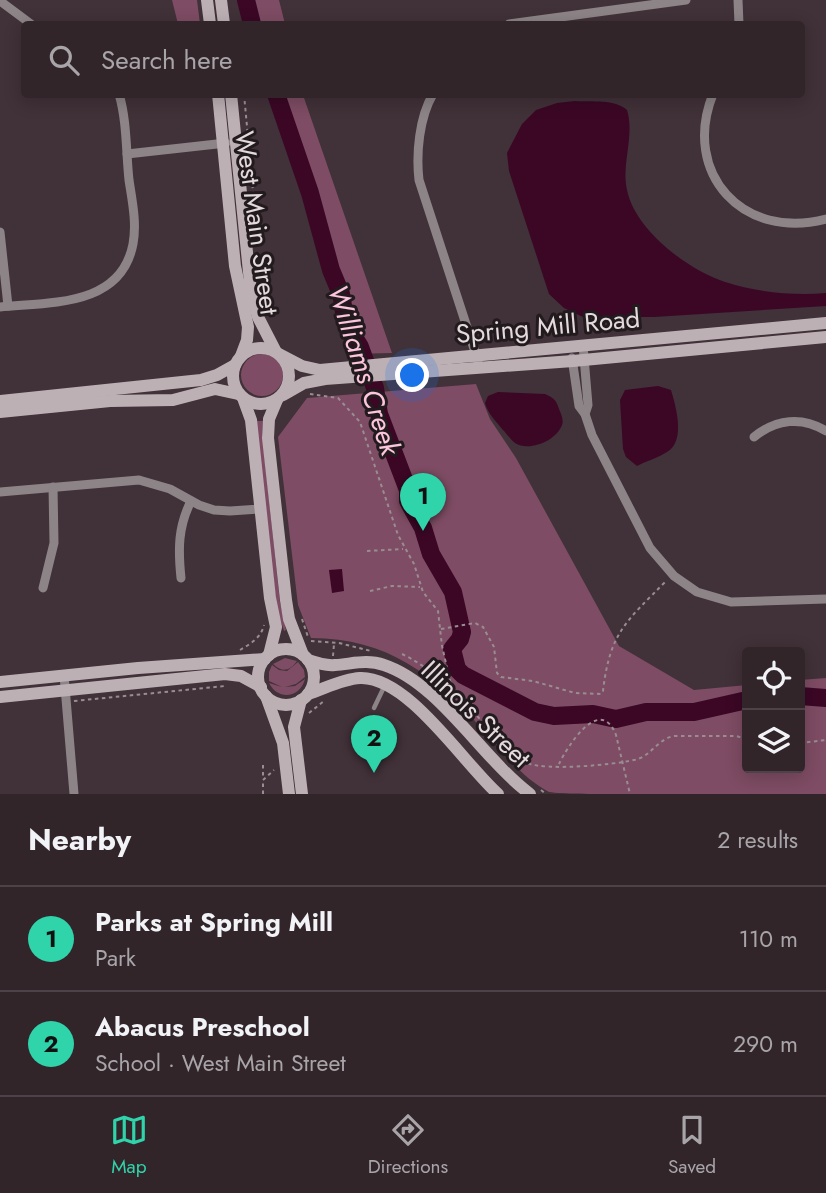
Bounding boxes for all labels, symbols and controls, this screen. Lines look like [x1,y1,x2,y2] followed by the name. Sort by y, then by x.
[21,21,805,98] search box
[45,41,83,79] icon: search
[101,41,233,79] text: Search here
[225,129,289,318] street label: West Main Street
[317,279,411,462] water label: Williams Creek
[454,299,642,353] street label: Spring Mill Road
[395,358,429,392] your location
[400,473,446,531] pin: 1
[742,647,805,773] map controls
[742,647,805,710] button: locate
[412,652,540,777] street label: Illinois Street
[742,710,805,773] button: layers
[351,715,397,773] pin: 2
[28,818,131,861] text: Nearby
[717,823,798,857] text: 2 results
[95,903,333,941] text: Parks at Spring Mill
[45,922,57,956] text: 1
[739,922,798,956] text: 110 m
[95,941,136,975] text: Park
[95,1008,310,1046] text: Abacus Preschool
[43,1027,59,1061] text: 2
[733,1027,798,1061] text: 290 m
[95,1046,346,1080] text: School · West Main Street
[110,1111,148,1180] tab: Map
[368,1111,448,1180] tab: Directions
[668,1111,716,1180] tab: Saved

